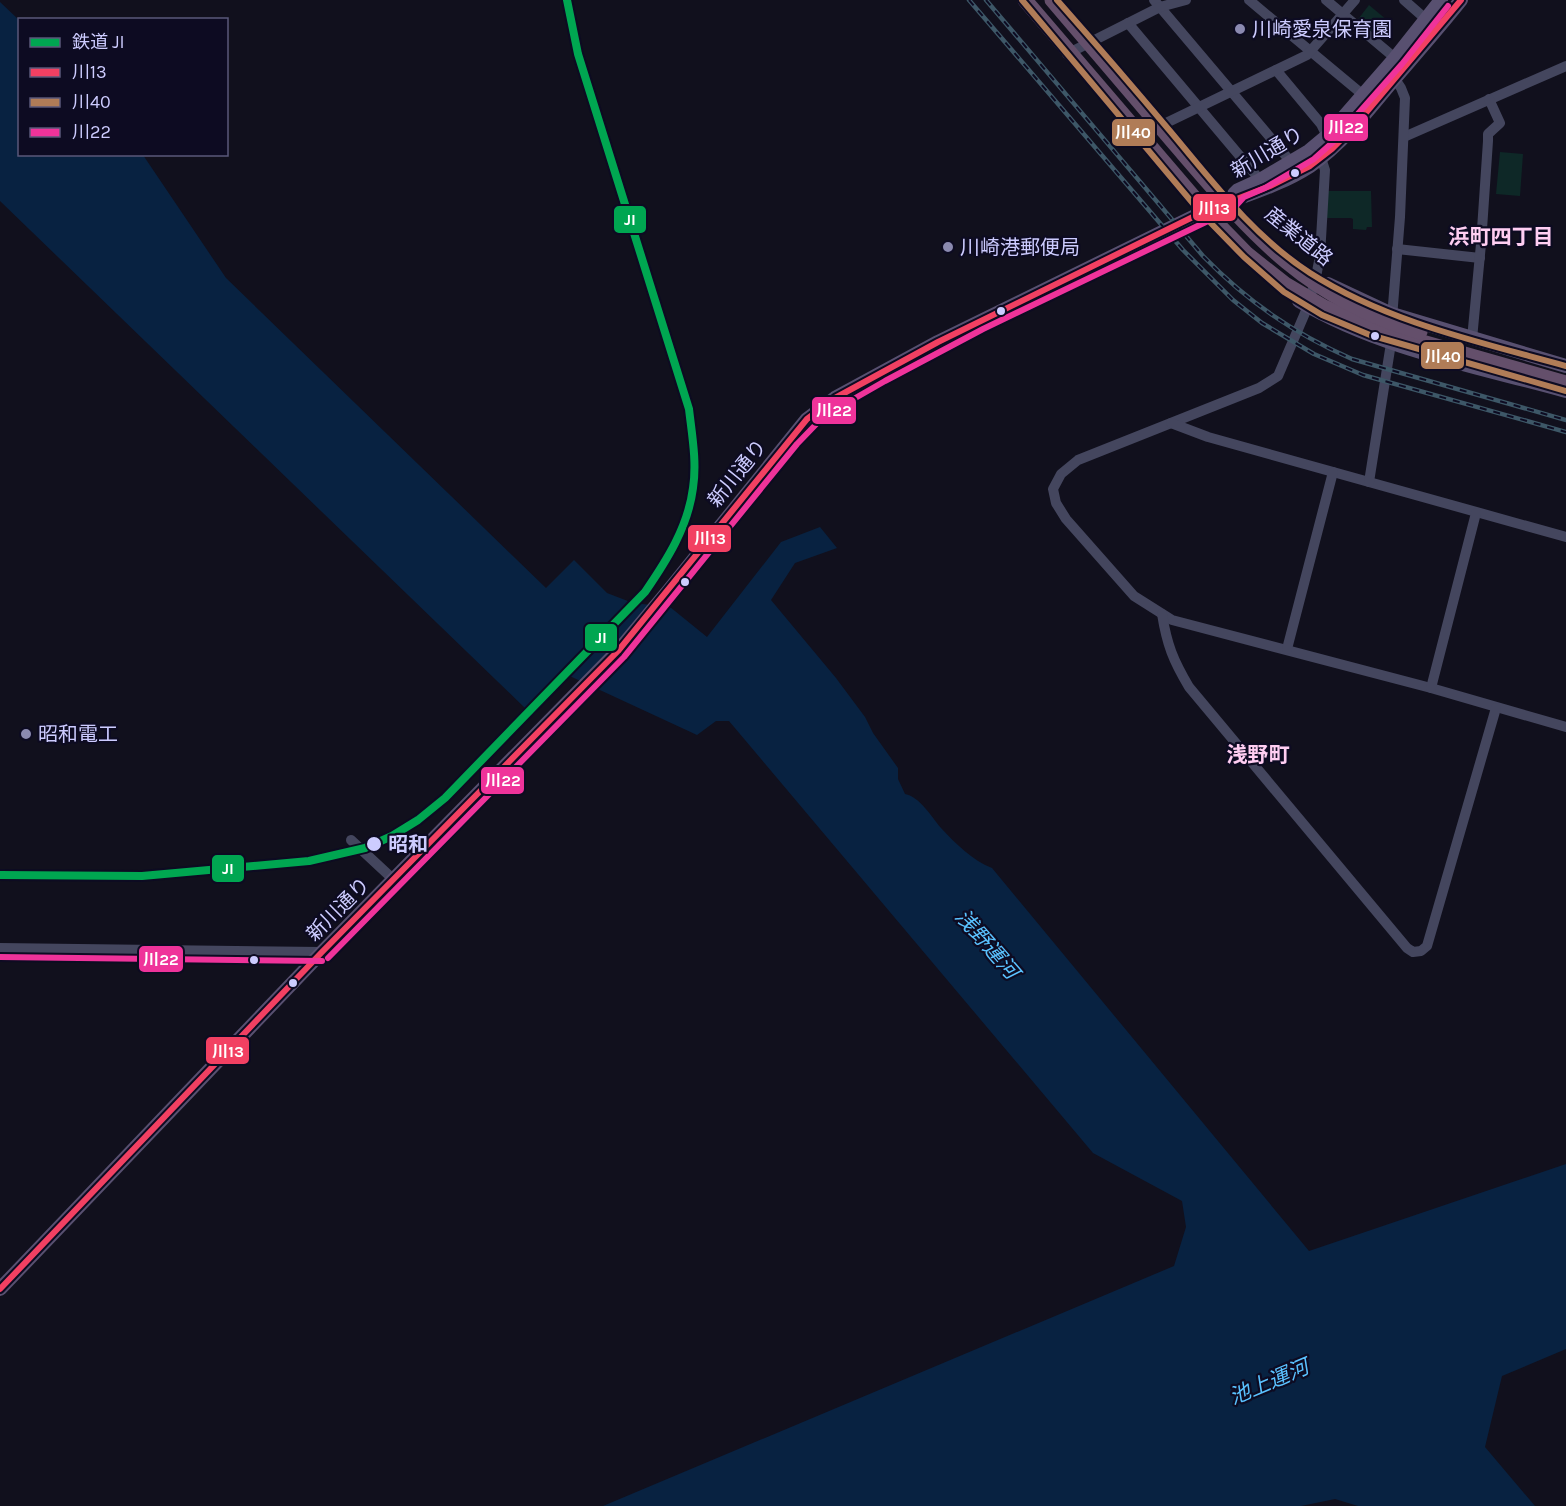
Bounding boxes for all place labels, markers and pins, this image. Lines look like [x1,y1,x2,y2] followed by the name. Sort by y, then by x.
[1252,18,1392,41] place label: 川崎愛泉保育園
[1233,22,1247,36] marker: 川崎愛泉保育園
[1289,167,1301,179] unlabelled marker
[960,236,1080,259] place label: 川崎港郵便局
[941,240,955,254] marker: 川崎港郵便局
[995,305,1007,317] unlabelled marker
[1369,330,1381,342] unlabelled marker
[679,576,691,588] unlabelled marker
[38,723,118,746] place label: 昭和電工
[19,727,33,741] marker: 昭和電工
[388,833,428,856] place label: 昭和
[365,835,383,853] marker: 昭和
[248,954,260,966] unlabelled marker
[287,977,299,989] unlabelled marker

